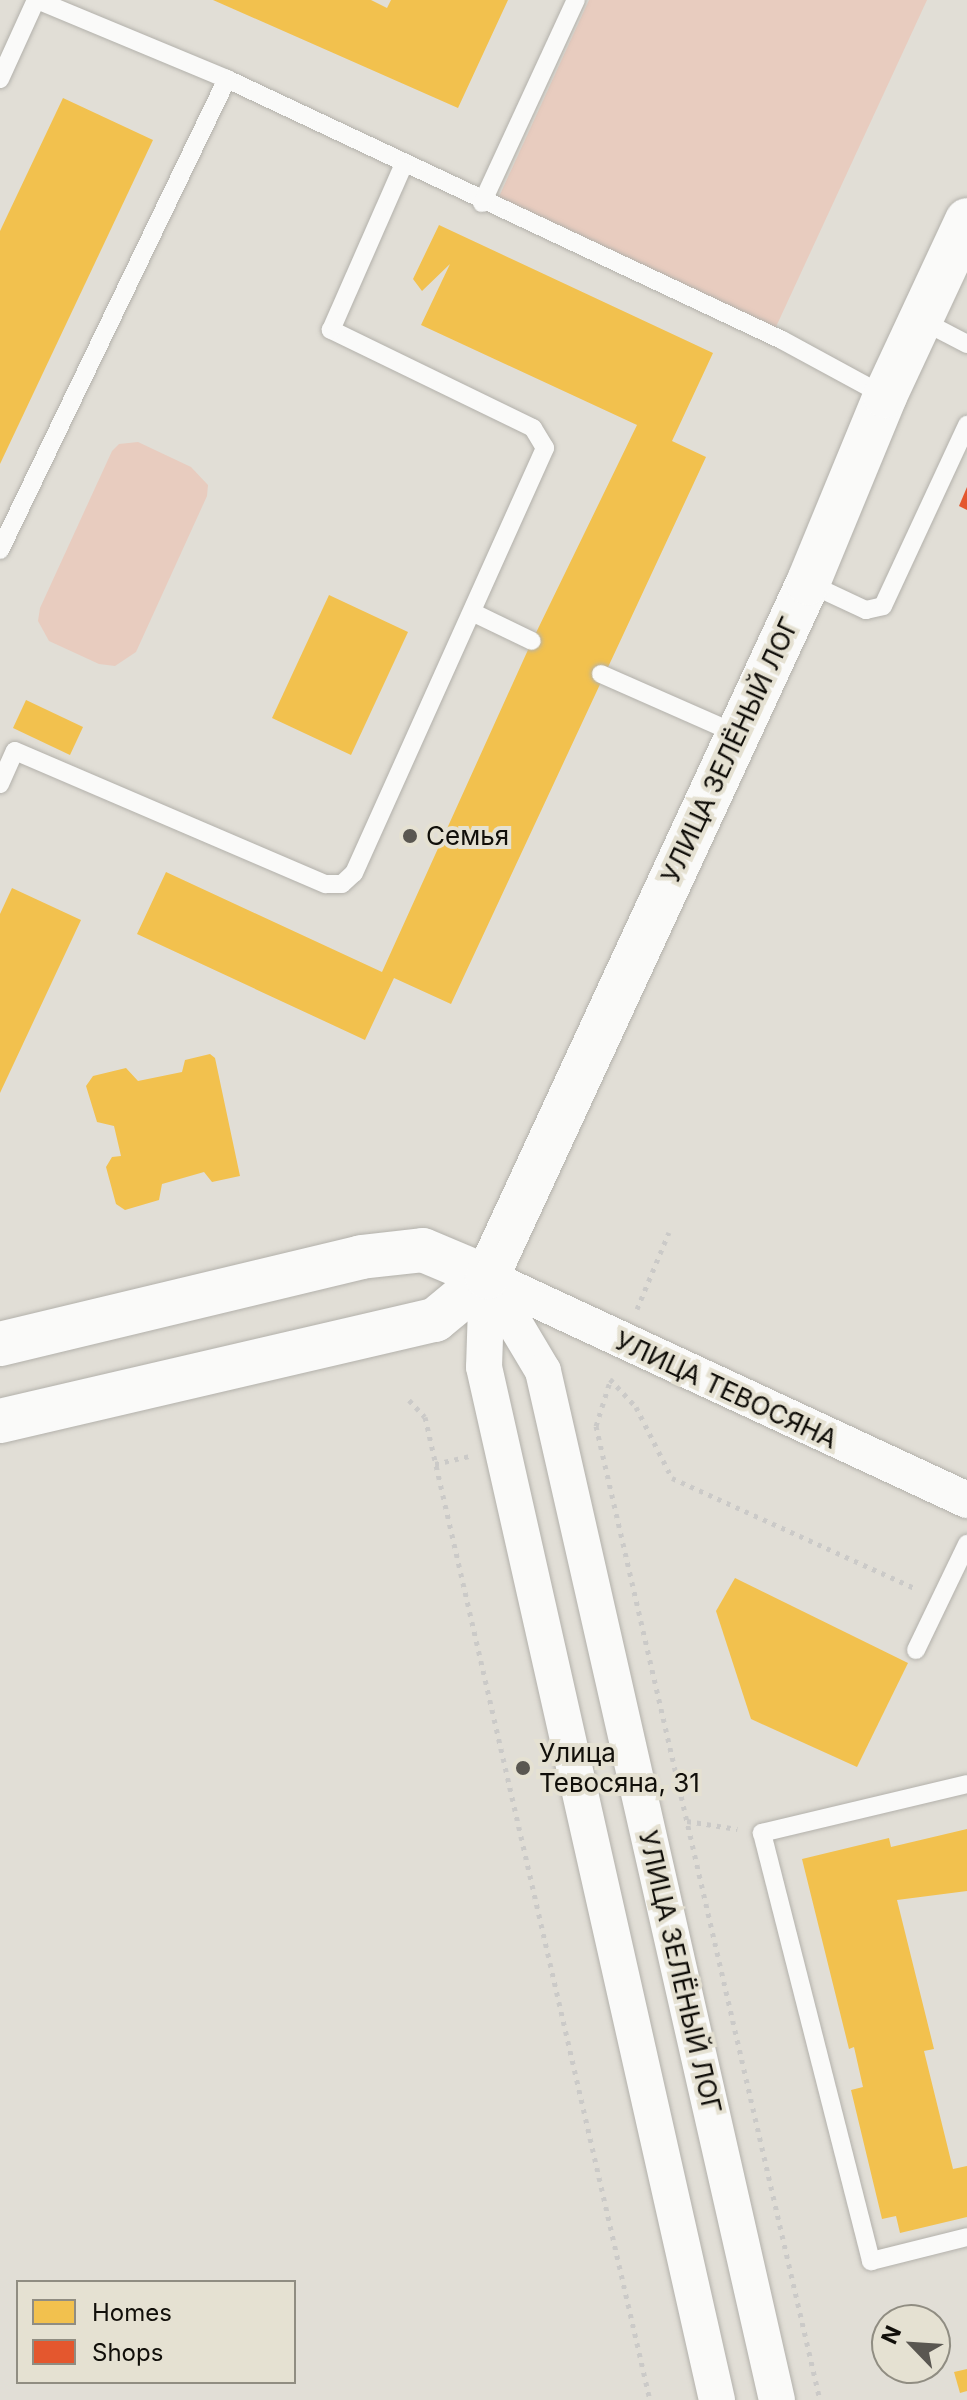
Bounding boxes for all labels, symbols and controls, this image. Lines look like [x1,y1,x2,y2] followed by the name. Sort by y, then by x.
[655,612,805,888] street label: УЛИЦА ЗЕЛЁНЫЙ ЛОГ
[426,820,509,852] place label: Семья
[401,827,419,845] marker: Семья
[610,1325,842,1455] street label: УЛИЦА ТЕВОСЯНА
[539,1737,700,1798] place label: Улица Тевосяна, 31
[514,1759,532,1777] marker: Улица Тевосяна, 31
[632,1827,728,2117] street label: УЛИЦА ЗЕЛЁНЫЙ ЛОГ
[16,2280,296,2384] legend
[92,2298,172,2327] text: Homes
[871,2304,951,2384] north arrow
[876,2322,906,2348] text: N
[92,2338,163,2367] text: Shops

